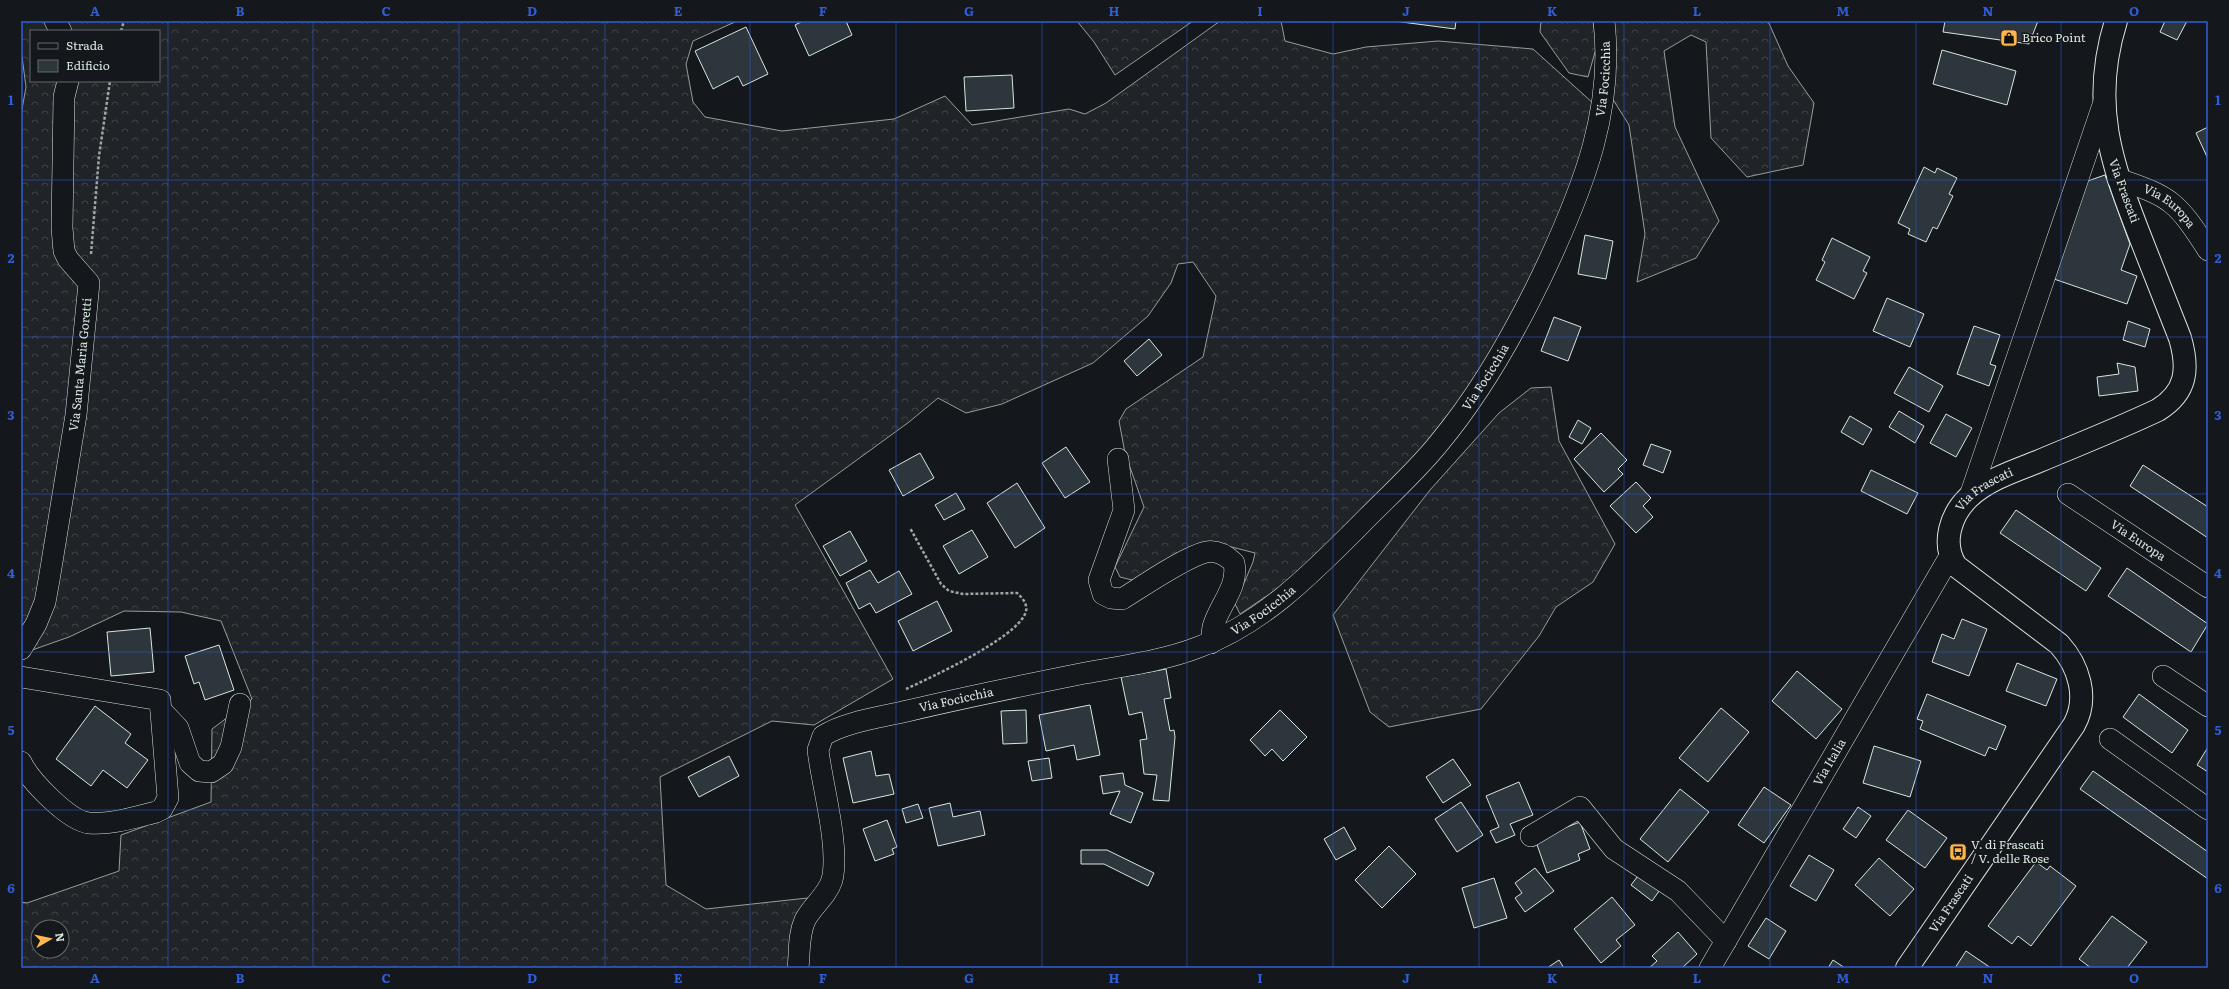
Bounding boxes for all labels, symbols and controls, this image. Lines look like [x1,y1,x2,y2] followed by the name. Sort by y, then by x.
[90,1,100,20] text: A
[236,1,245,20] text: B
[381,1,391,20] text: C
[527,1,537,20] text: D
[674,1,683,20] text: E
[819,1,827,20] text: F
[964,1,974,20] text: G
[1109,1,1120,20] text: H
[1257,1,1263,20] text: I
[1402,1,1410,20] text: J
[1547,1,1558,20] text: K
[1693,1,1701,20] text: L
[1837,1,1850,20] text: M
[1983,1,1994,20] text: N
[2129,1,2139,20] text: O
[1999,28,2019,48] shop icon: Brico Point
[2022,28,2086,46] place label: Brico Point
[30,30,160,82] legend
[66,36,104,54] text: Strada
[1590,40,1614,118] street label: Via Focicchia
[66,56,110,74] text: Edificio
[8,90,14,109] text: 1
[2215,90,2221,109] text: 1
[2105,156,2145,225] street label: Via Frascati
[2141,179,2201,232] street label: Via Europa
[8,248,15,267] text: 2
[2215,248,2222,267] text: 2
[63,297,95,433] street label: Via Santa Maria Goretti
[1457,340,1513,414] street label: Via Focicchia
[7,405,15,424] text: 3
[2214,405,2222,424] text: 3
[1950,462,2016,514] street label: Via Frascati
[2107,515,2170,565] street label: Via Europa
[7,563,15,582] text: 4
[2214,563,2222,582] text: 4
[1227,580,1299,639] street label: Via Focicchia
[917,682,995,716] street label: Via Focicchia
[7,720,15,739] text: 5
[2214,720,2222,739] text: 5
[1808,734,1850,789] street label: Via Italia
[1971,835,2049,867] place label: V. di Frascati / V. delle Rose
[1948,842,1968,862] bus stop icon: V. di Frascati / V. delle Rose
[1924,870,1977,936] street label: Via Frascati
[7,878,15,897] text: 6
[2214,878,2222,897] text: 6
[30,919,70,959] north arrow
[52,931,69,943] text: N
[90,968,100,987] text: A
[236,968,245,987] text: B
[381,968,391,987] text: C
[527,968,537,987] text: D
[674,968,683,987] text: E
[819,968,827,987] text: F
[964,968,974,987] text: G
[1109,968,1120,987] text: H
[1257,968,1263,987] text: I
[1402,968,1410,987] text: J
[1547,968,1558,987] text: K
[1693,968,1701,987] text: L
[1837,968,1850,987] text: M
[1983,968,1994,987] text: N
[2129,968,2139,987] text: O

